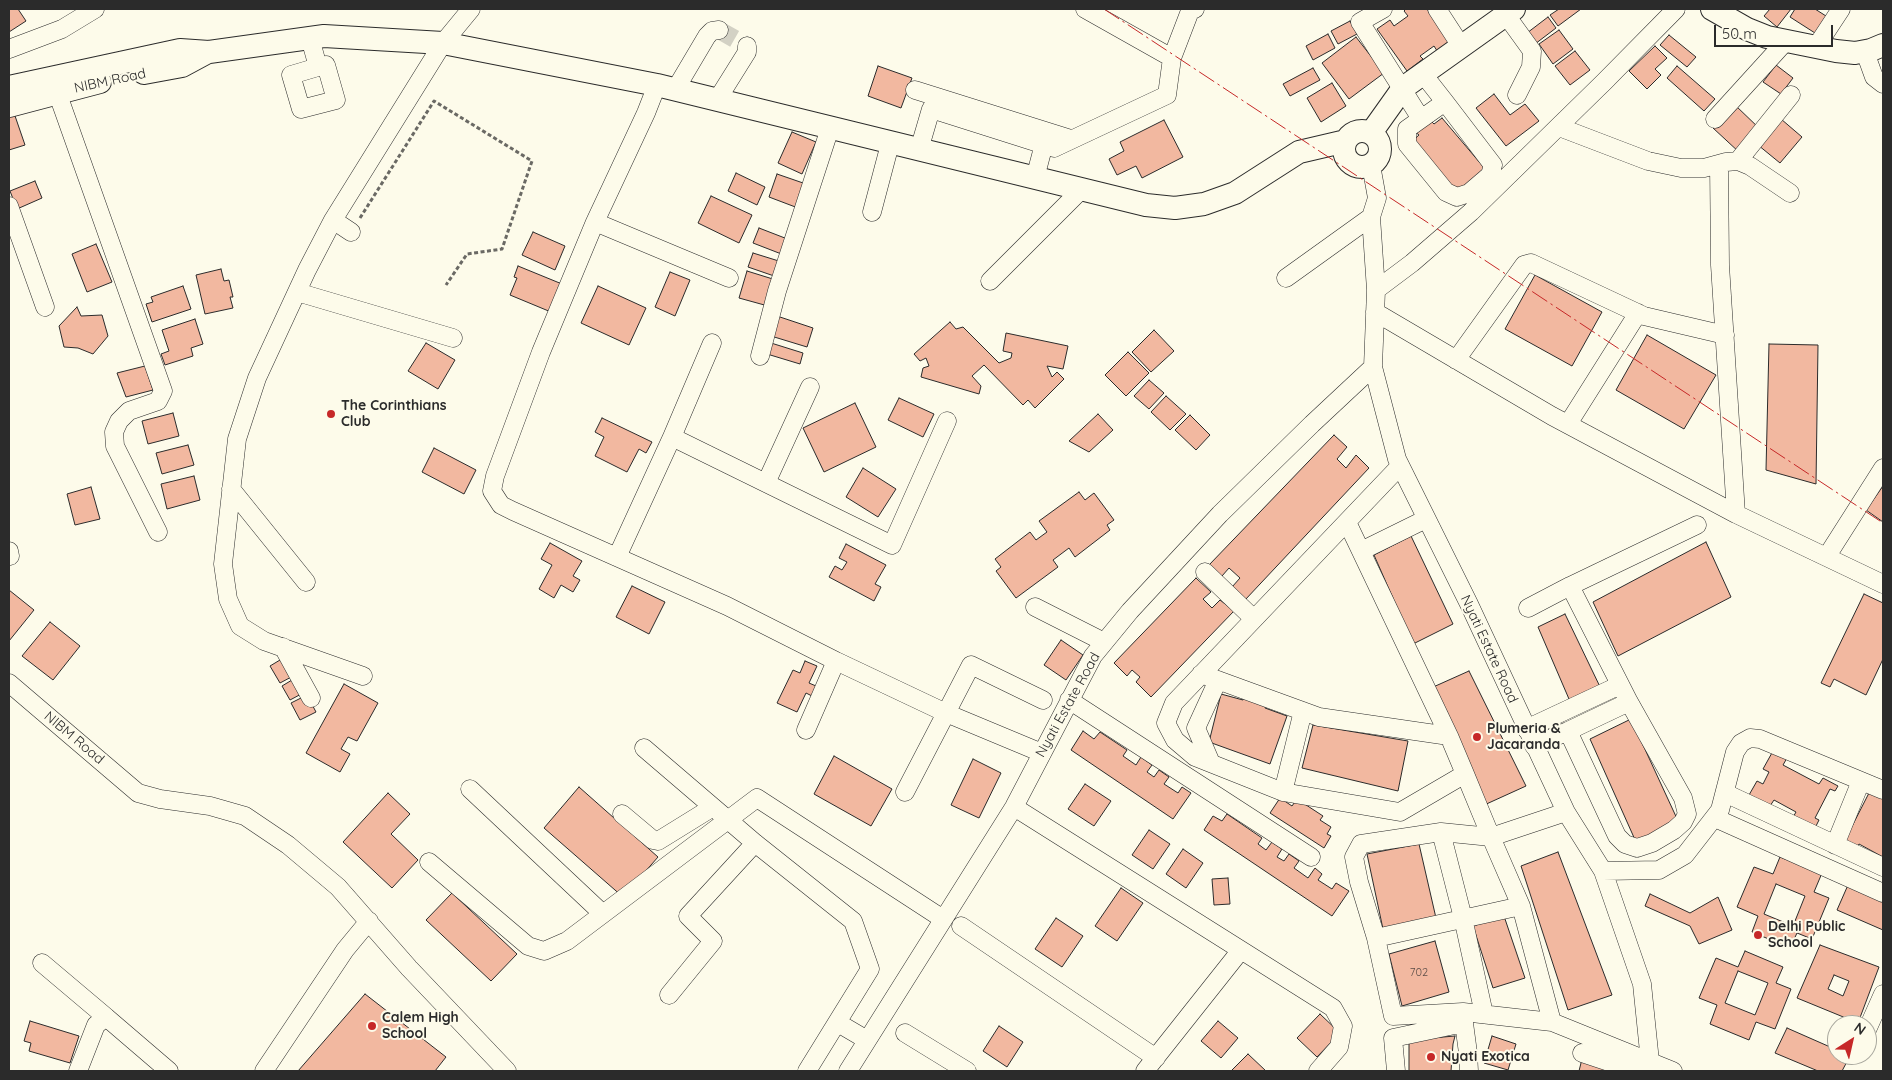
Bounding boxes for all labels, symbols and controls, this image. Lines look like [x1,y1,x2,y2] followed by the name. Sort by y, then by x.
[1717,15,1836,47] scale bar
[1722,24,1757,43] text: 50 m
[73,65,147,97] street label: NIBM Road
[341,398,447,431] place label: The Corinthians Club
[325,408,337,420] marker: The Corinthians Club
[1457,592,1521,706] street label: Nyati Estate Road
[1032,650,1104,760] street label: Nyati Estate Road
[41,708,107,768] street label: NIBM Road
[1487,721,1561,754] place label: Plumeria & Jacaranda
[1471,731,1483,743] marker: Plumeria & Jacaranda
[1768,919,1845,952] place label: Delhi Public School
[1752,929,1764,941] marker: Delhi Public School
[1410,966,1428,980] house number: 702
[382,1010,459,1042] place label: Calem High School
[1827,1015,1877,1065] north arrow
[1851,1018,1869,1039] text: N
[366,1020,378,1032] marker: Calem High School
[1441,1049,1530,1065] place label: Nyati Exotica
[1425,1051,1437,1063] marker: Nyati Exotica

